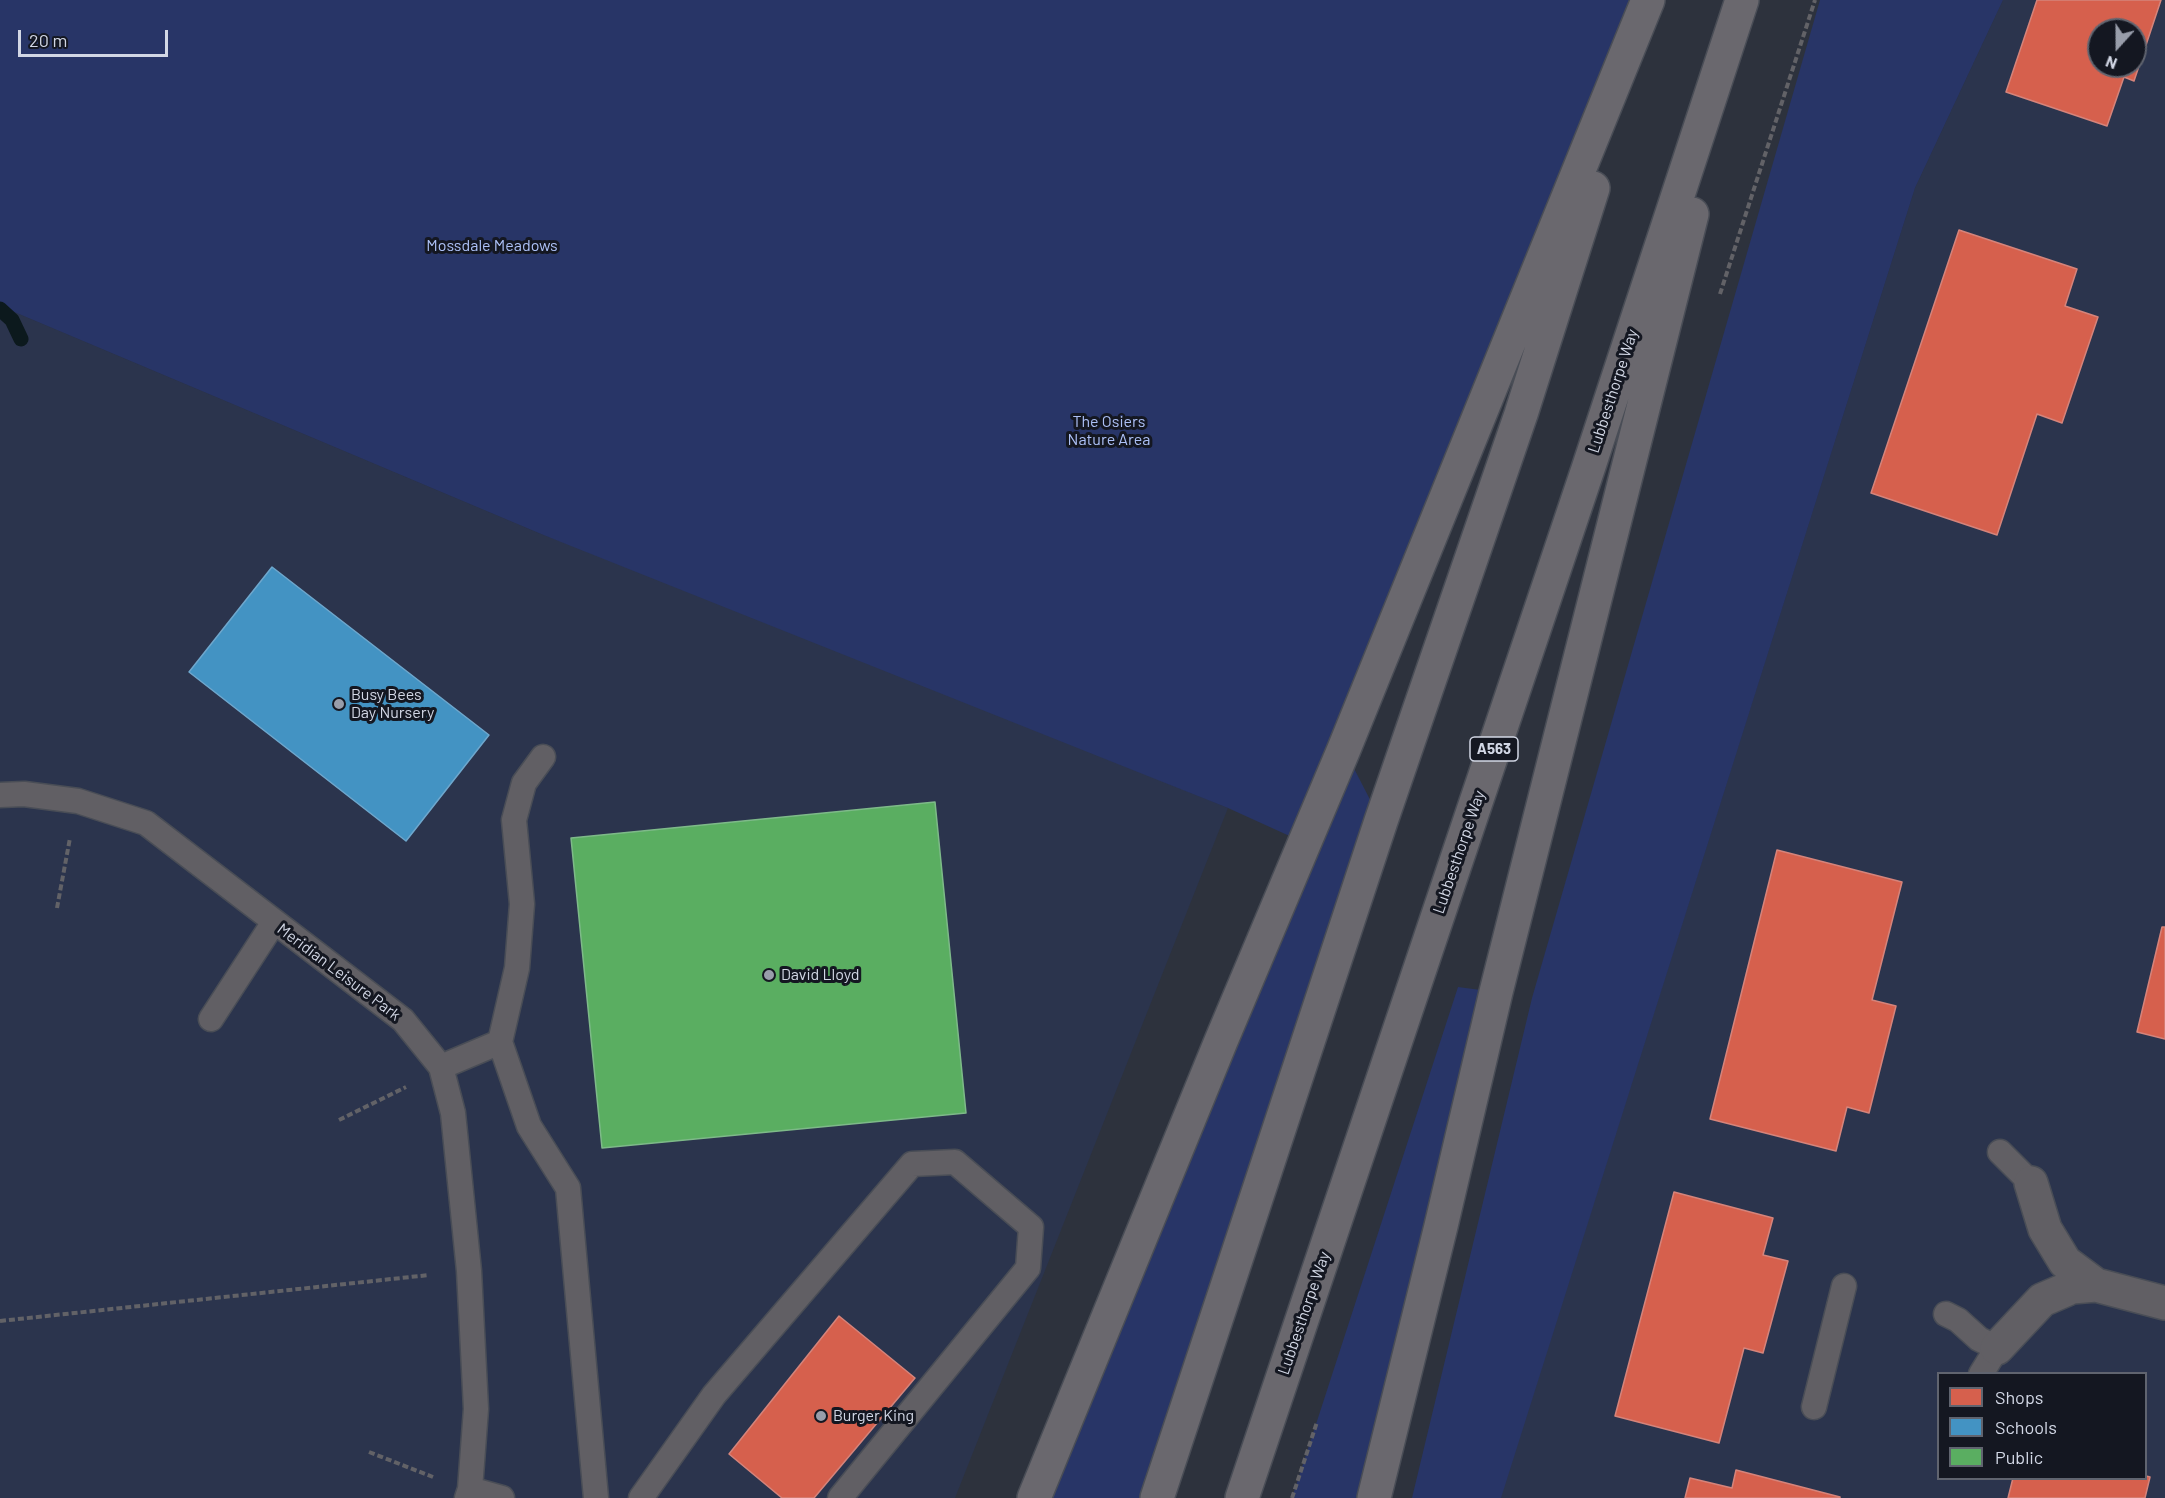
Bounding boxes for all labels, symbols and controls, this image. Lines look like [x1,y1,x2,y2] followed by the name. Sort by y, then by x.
[21,18,171,56] scale bar
[2087,18,2147,78] north arrow
[29,29,67,51] text: 20 m
[2103,53,2119,74] text: N
[426,236,558,256] park label: Mossdale Meadows
[1584,327,1642,455] street label: Lubbesthorpe Way
[1068,412,1150,450] park label: The Osiers Nature Area
[351,685,434,723] place label: Busy Bees Day Nursery
[332,697,346,711] marker: Busy Bees Day Nursery
[1470,737,1518,761] road number: A563
[1429,788,1489,916] street label: Lubbesthorpe Way
[273,919,405,1025] street label: Meridian Leisure Park
[781,965,859,985] place label: David Lloyd
[762,968,776,982] marker: David Lloyd
[1274,1249,1334,1377] street label: Lubbesthorpe Way
[1937,1372,2147,1480] legend
[1995,1386,2044,1408] text: Shops
[833,1406,914,1426] place label: Burger King
[814,1409,828,1423] marker: Burger King
[1995,1416,2057,1438] text: Schools
[1995,1446,2043,1468] text: Public

